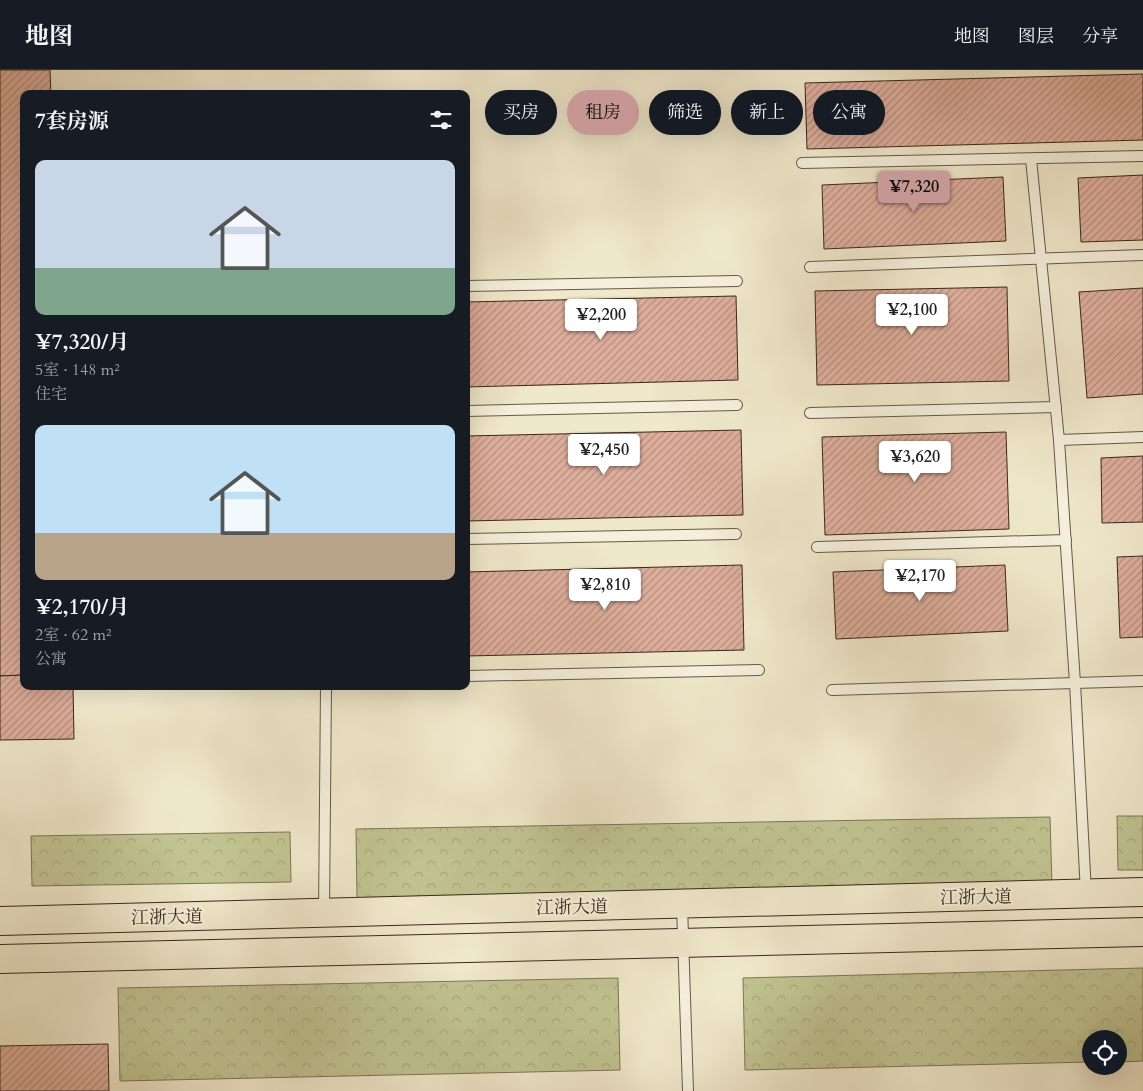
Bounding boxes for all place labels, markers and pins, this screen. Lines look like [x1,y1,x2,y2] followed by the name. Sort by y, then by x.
[873,170,955,213] pin: ¥7,320
[871,294,953,336] pin: ¥2,100
[560,298,642,341] pin: ¥2,200
[563,434,645,476] pin: ¥2,450
[874,440,956,483] pin: ¥3,620
[879,560,961,602] pin: ¥2,170
[564,568,646,611] pin: ¥2,810

